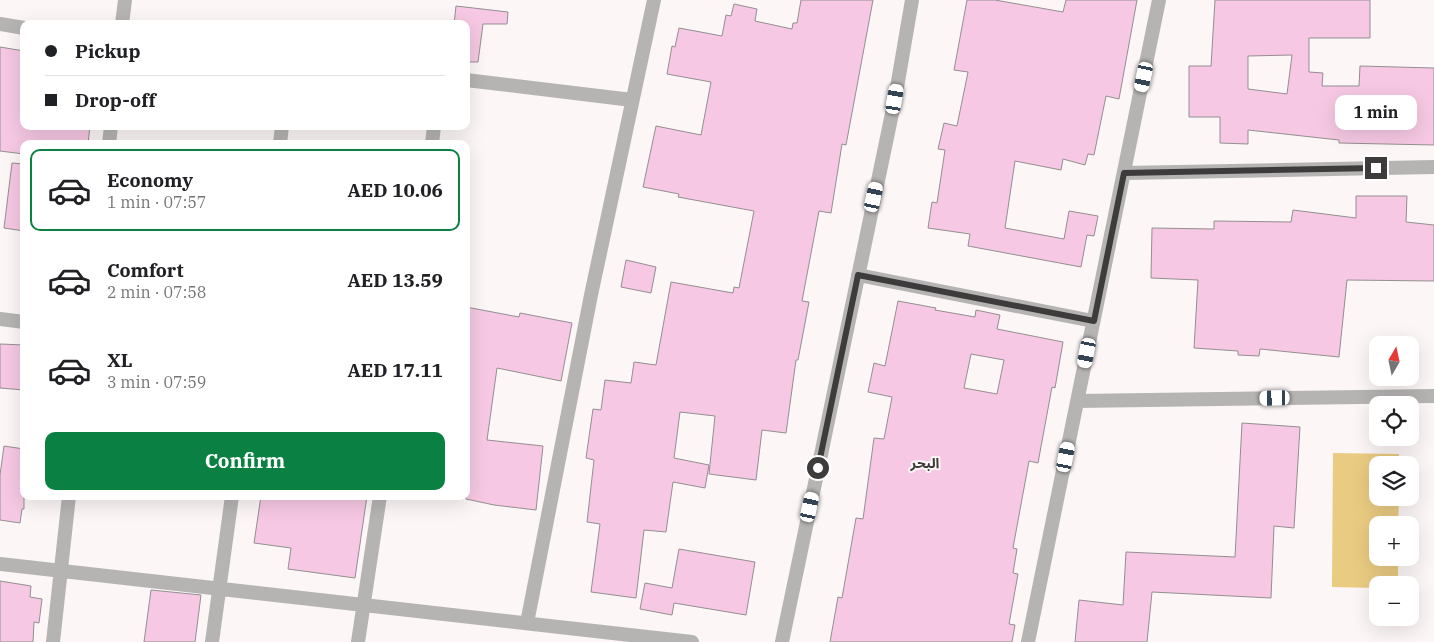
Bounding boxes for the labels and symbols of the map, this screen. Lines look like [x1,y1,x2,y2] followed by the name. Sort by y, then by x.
[1133,61,1154,93] car
[885,83,904,115] car
[1335,96,1417,130] callout: 1 min
[1365,157,1387,179] route end
[863,181,884,213] car
[1369,336,1419,386] north arrow
[1076,337,1097,369] car
[1259,390,1290,406] car
[1055,441,1076,473] car
[910,454,940,472] district label: البحر
[807,457,829,479] route start
[799,491,820,523] car

